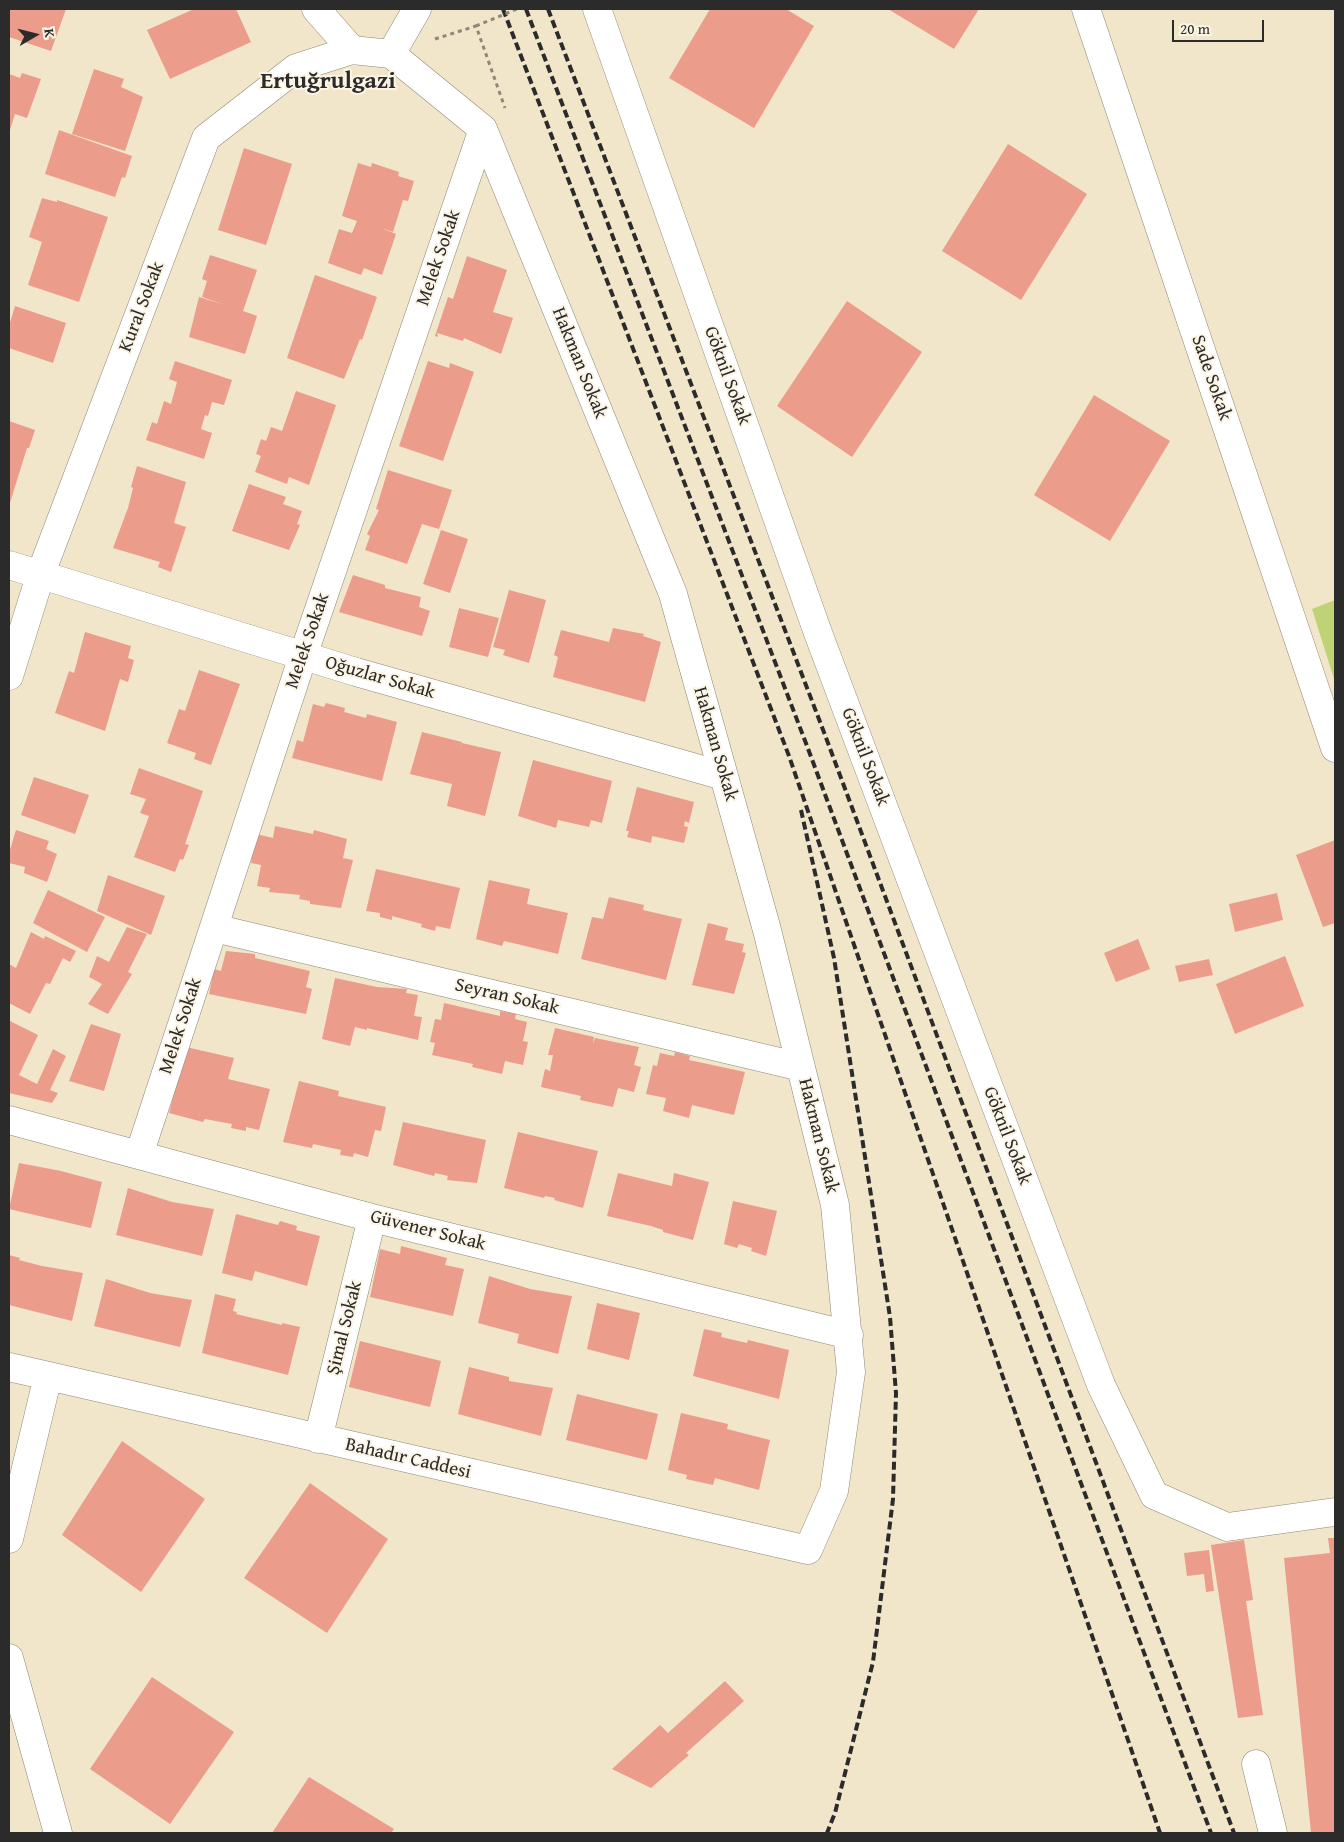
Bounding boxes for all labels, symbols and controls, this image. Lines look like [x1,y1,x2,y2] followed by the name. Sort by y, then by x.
[10,10,60,60] north arrow
[1174,10,1266,42] scale bar
[1180,18,1210,39] text: 20 m
[39,27,60,39] text: K
[260,68,396,96] district label: Ertuğrulgazi
[412,207,466,309] street label: Melek Sokak
[114,259,170,355] street label: Kural Sokak
[546,304,612,422] street label: Hakman Sokak
[699,324,755,428] street label: Göknil Sokak
[1186,332,1236,424] street label: Sade Sokak
[281,590,335,692] street label: Melek Sokak
[322,651,438,705] street label: Oğuzlar Sokak
[688,684,742,804] street label: Hakman Sokak
[836,705,894,809] street label: Göknil Sokak
[453,974,561,1020] street label: Seyran Sokak
[155,975,207,1077] street label: Melek Sokak
[793,1076,843,1196] street label: Hakman Sokak
[978,1084,1036,1188] street label: Göknil Sokak
[368,1206,488,1256] street label: Güvener Sokak
[322,1279,368,1377] street label: Şimal Sokak
[343,1433,473,1485] street label: Bahadır Caddesi

